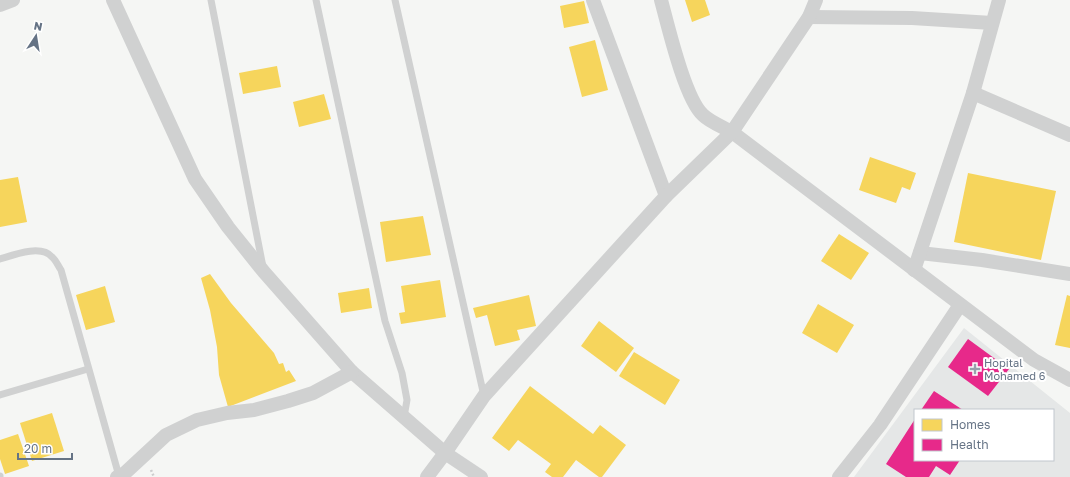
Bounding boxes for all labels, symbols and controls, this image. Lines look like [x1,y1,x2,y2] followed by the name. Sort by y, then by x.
[16,16,56,56] north arrow
[33,19,44,33] text: N
[984,356,1046,382] place label: Hopital Mohamed 6
[969,363,981,375] marker: Hopital Mohamed 6
[914,409,1054,461] legend
[950,417,990,432] text: Homes
[18,435,72,461] scale bar
[950,437,989,452] text: Health
[24,441,52,456] text: 20 m

